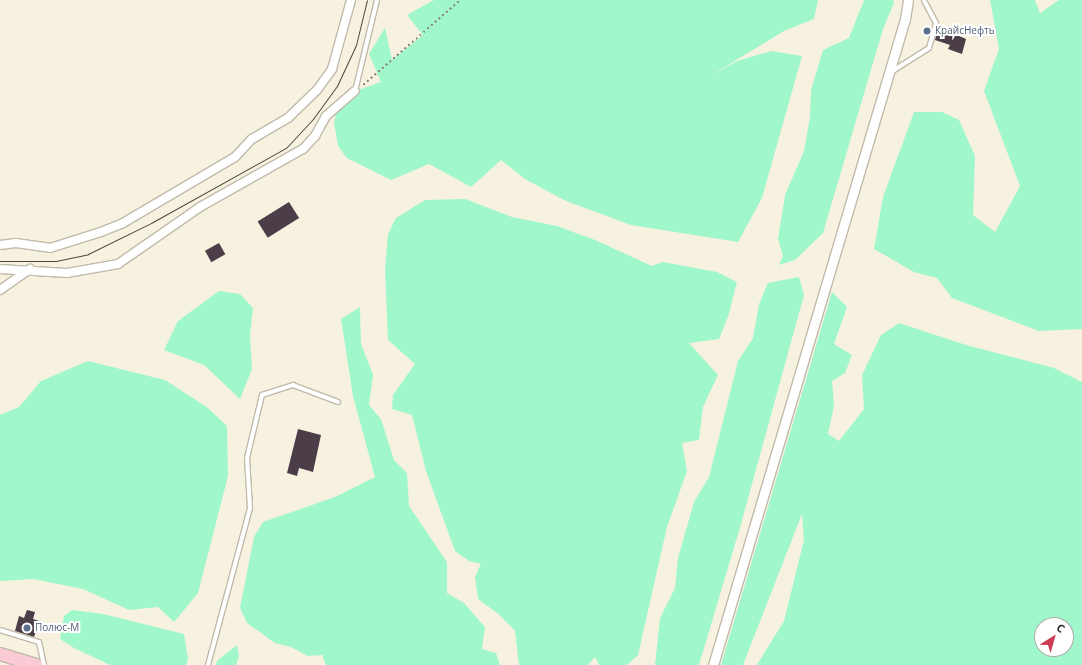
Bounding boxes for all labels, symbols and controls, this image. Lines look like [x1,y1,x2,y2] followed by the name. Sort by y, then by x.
[935,25,995,37] place label: КрайсНефть
[922,26,932,36] marker: КрайсНефть
[1034,617,1074,657] north arrow
[1054,620,1068,636] text: С
[35,622,79,634] place label: Полюс-М
[22,623,32,633] marker: Полюс-М

